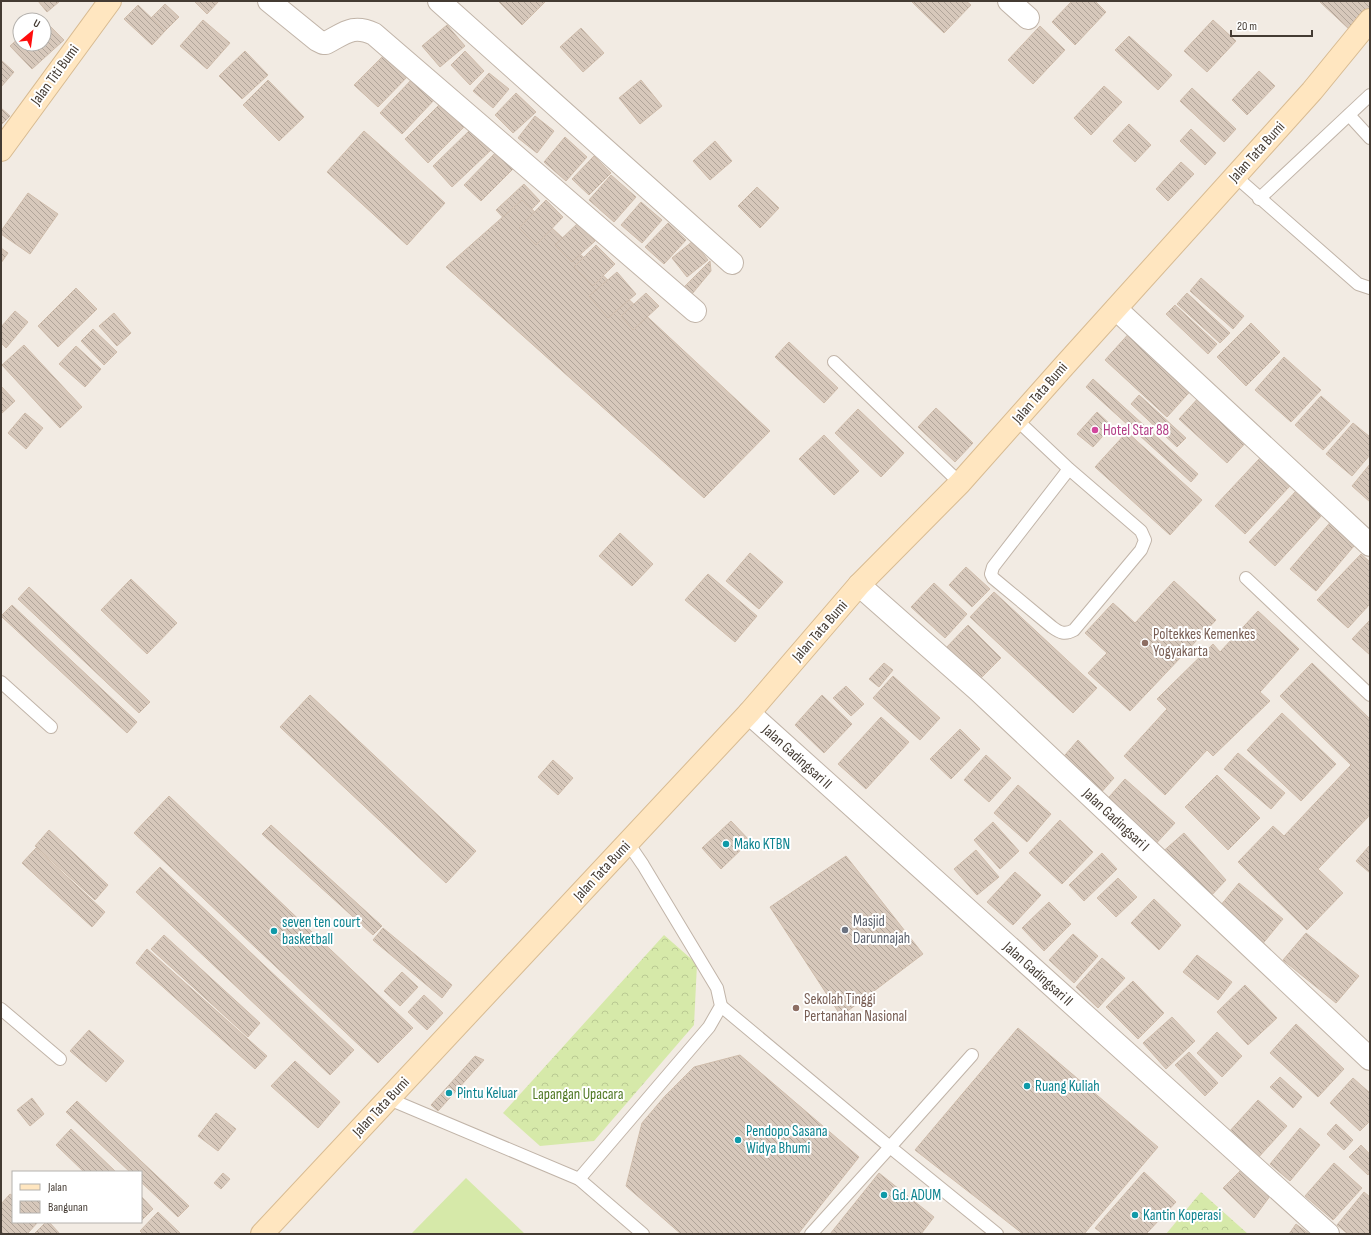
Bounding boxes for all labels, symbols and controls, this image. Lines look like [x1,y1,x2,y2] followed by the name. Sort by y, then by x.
[12,12,52,52] north arrow
[1231,12,1312,38] scale bar
[31,17,42,31] text: U
[1237,19,1257,34] text: 20 m
[26,41,83,110] street label: Jalan Titi Bumi
[1224,118,1289,187] street label: Jalan Tata Bumi
[1008,358,1072,428] street label: Jalan Tata Bumi
[1103,421,1169,440] place label: Hotel Star 88
[1090,425,1100,435] marker: Hotel Star 88
[788,596,852,666] street label: Jalan Tata Bumi
[1153,625,1255,661] place label: Poltekkes Kemenkes Yogyakarta
[1140,638,1150,648] marker: Poltekkes Kemenkes Yogyakarta
[757,720,836,793] street label: Jalan Gadingsari II
[1078,784,1153,856] street label: Jalan Gadingsari I
[734,835,790,854] place label: Mako KTBN
[569,837,635,906] street label: Jalan Tata Bumi
[721,839,731,849] marker: Mako KTBN
[853,912,910,948] place label: Masjid Darunnajah
[282,913,361,949] place label: seven ten court basketball
[840,925,850,935] marker: Masjid Darunnajah
[269,926,279,936] marker: seven ten court basketball
[998,937,1077,1010] street label: Jalan Gadingsari II
[804,990,907,1026] place label: Sekolah Tinggi Pertanahan Nasional
[791,1003,801,1013] marker: Sekolah Tinggi Pertanahan Nasional
[348,1073,414,1142] street label: Jalan Tata Bumi
[1035,1077,1100,1096] place label: Ruang Kuliah
[1022,1081,1032,1091] marker: Ruang Kuliah
[457,1084,518,1103] place label: Pintu Keluar
[533,1085,624,1104] park label: Lapangan Upacara
[444,1088,454,1098] marker: Pintu Keluar
[746,1122,828,1158] place label: Pendopo Sasana Widya Bhumi
[733,1135,743,1145] marker: Pendopo Sasana Widya Bhumi
[12,1171,142,1223] legend
[47,1180,67,1195] text: Jalan
[892,1186,941,1205] place label: Gd. ADUM
[879,1190,889,1200] marker: Gd. ADUM
[48,1200,88,1215] text: Bangunan
[1143,1206,1221,1225] place label: Kantin Koperasi
[1130,1210,1140,1220] marker: Kantin Koperasi

